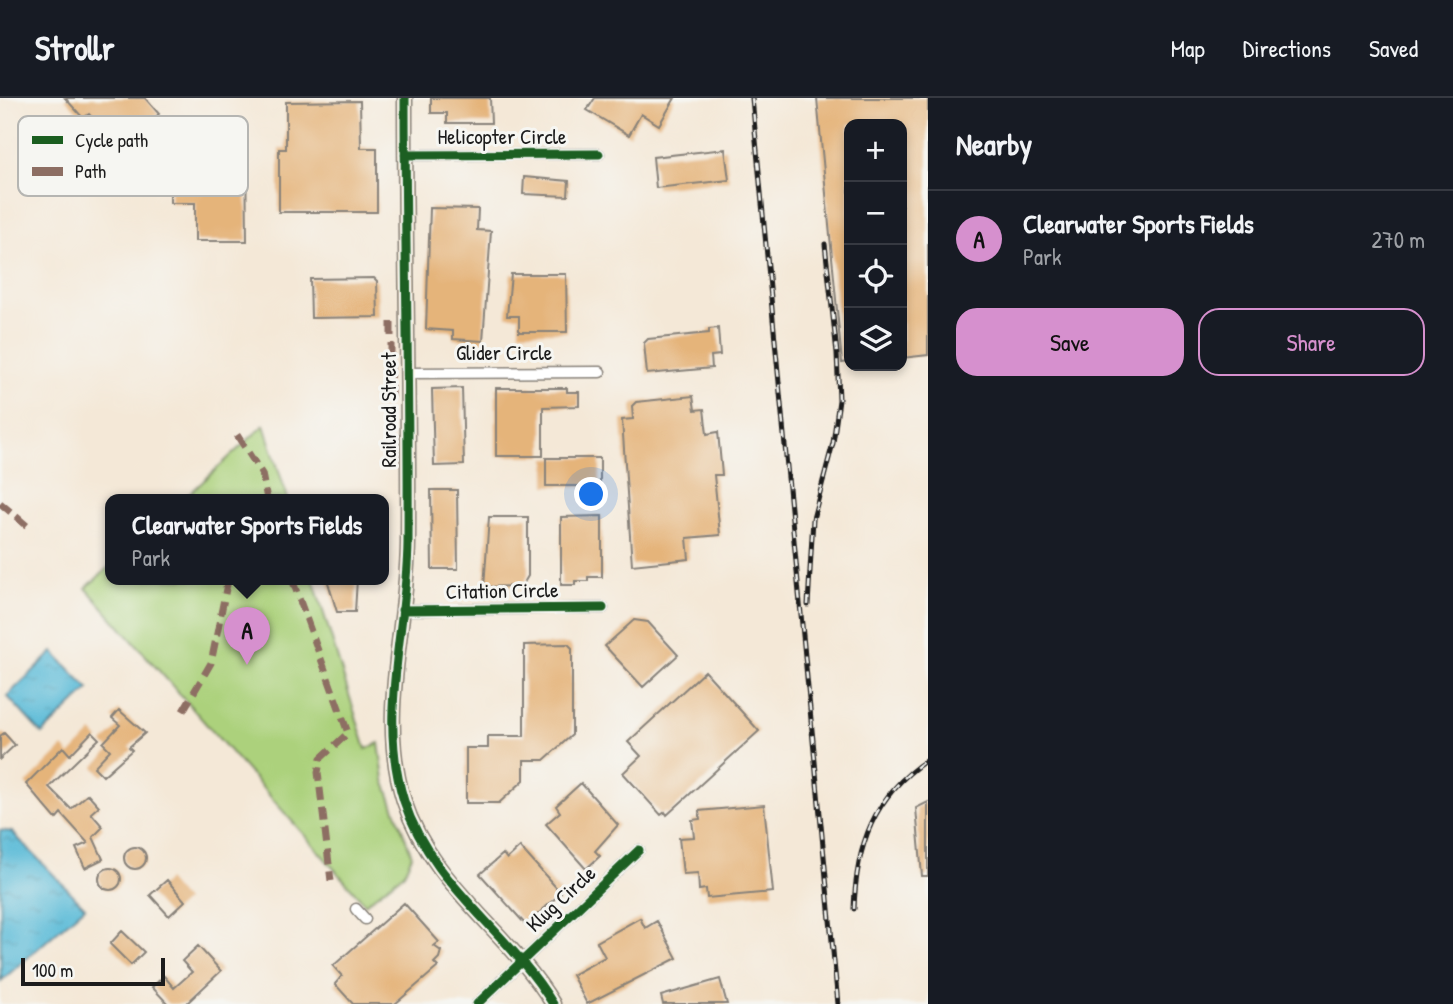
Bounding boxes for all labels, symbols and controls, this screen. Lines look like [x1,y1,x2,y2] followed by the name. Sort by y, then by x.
[35,26,114,70] text: Strollr
[1171,32,1205,64] text: Map
[1243,32,1331,64] text: Directions
[1369,32,1418,64] text: Saved
[18,116,248,196] legend
[844,119,907,371] map controls
[844,119,907,182] button: +
[438,122,566,151] street label: Helicopter Circle
[956,124,1032,164] text: Nearby
[75,127,148,153] text: Cycle path
[75,158,106,184] text: Path
[844,182,907,245] button: −
[1023,206,1254,241] text: Clearwater Sports Fields
[973,224,985,255] text: A
[1372,224,1425,255] text: 270 m
[1023,241,1061,272] text: Park
[844,245,907,308] button: locate
[844,308,907,371] button: layers
[956,308,1184,376] button: Save
[1198,308,1425,376] button: Share
[456,338,552,367] street label: Glider Circle
[374,352,403,467] street label: Railroad Street
[574,477,608,511] your location
[105,494,389,585] popup
[132,507,362,542] text: Clearwater Sports Fields
[132,542,170,573] text: Park
[445,575,559,606] street label: Citation Circle
[224,607,270,665] pin: A
[519,859,602,938] street label: Klug Circle
[21,955,164,987] scale bar
[32,957,73,983] text: 100 m

